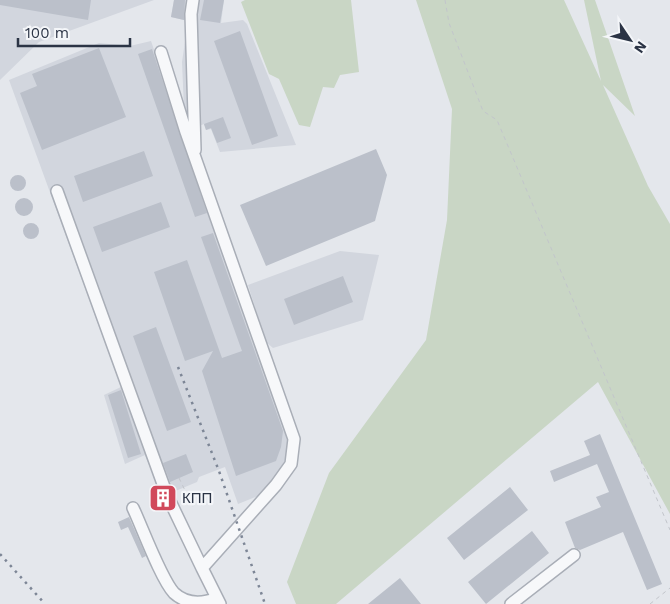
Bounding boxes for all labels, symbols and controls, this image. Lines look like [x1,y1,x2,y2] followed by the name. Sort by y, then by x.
[18,15,130,47] scale bar
[605,15,655,65] north arrow
[25,24,69,42] text: 100 m
[631,39,650,56] text: N
[148,483,178,513] building icon: КПП
[182,489,212,507] place label: КПП

